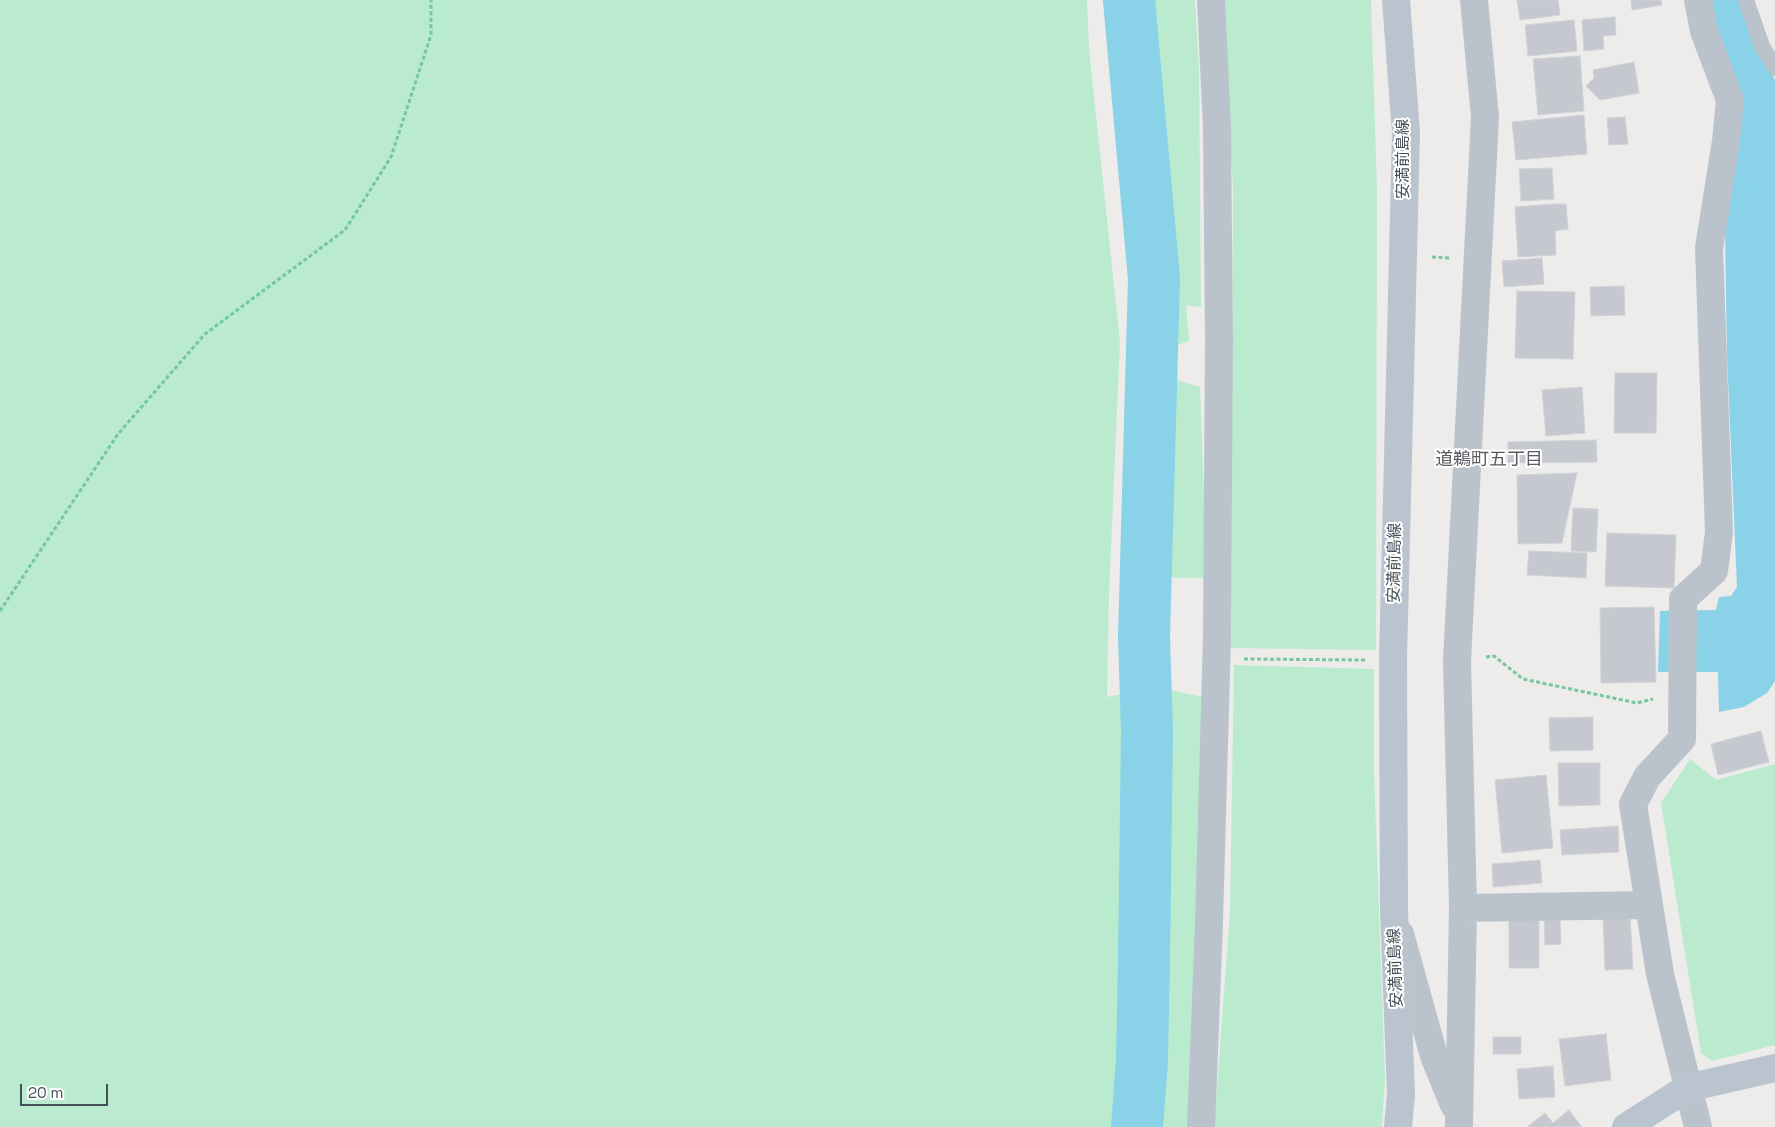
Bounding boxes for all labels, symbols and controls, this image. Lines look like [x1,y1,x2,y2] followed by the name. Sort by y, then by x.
[1394,119,1414,199] street label: 安満前島線
[1435,449,1543,471] district label: 道鵜町五丁目
[1385,523,1405,603] street label: 安満前島線
[1385,928,1407,1008] street label: 安満前島線
[22,1074,110,1106] scale bar
[28,1083,63,1102] text: 20 m

